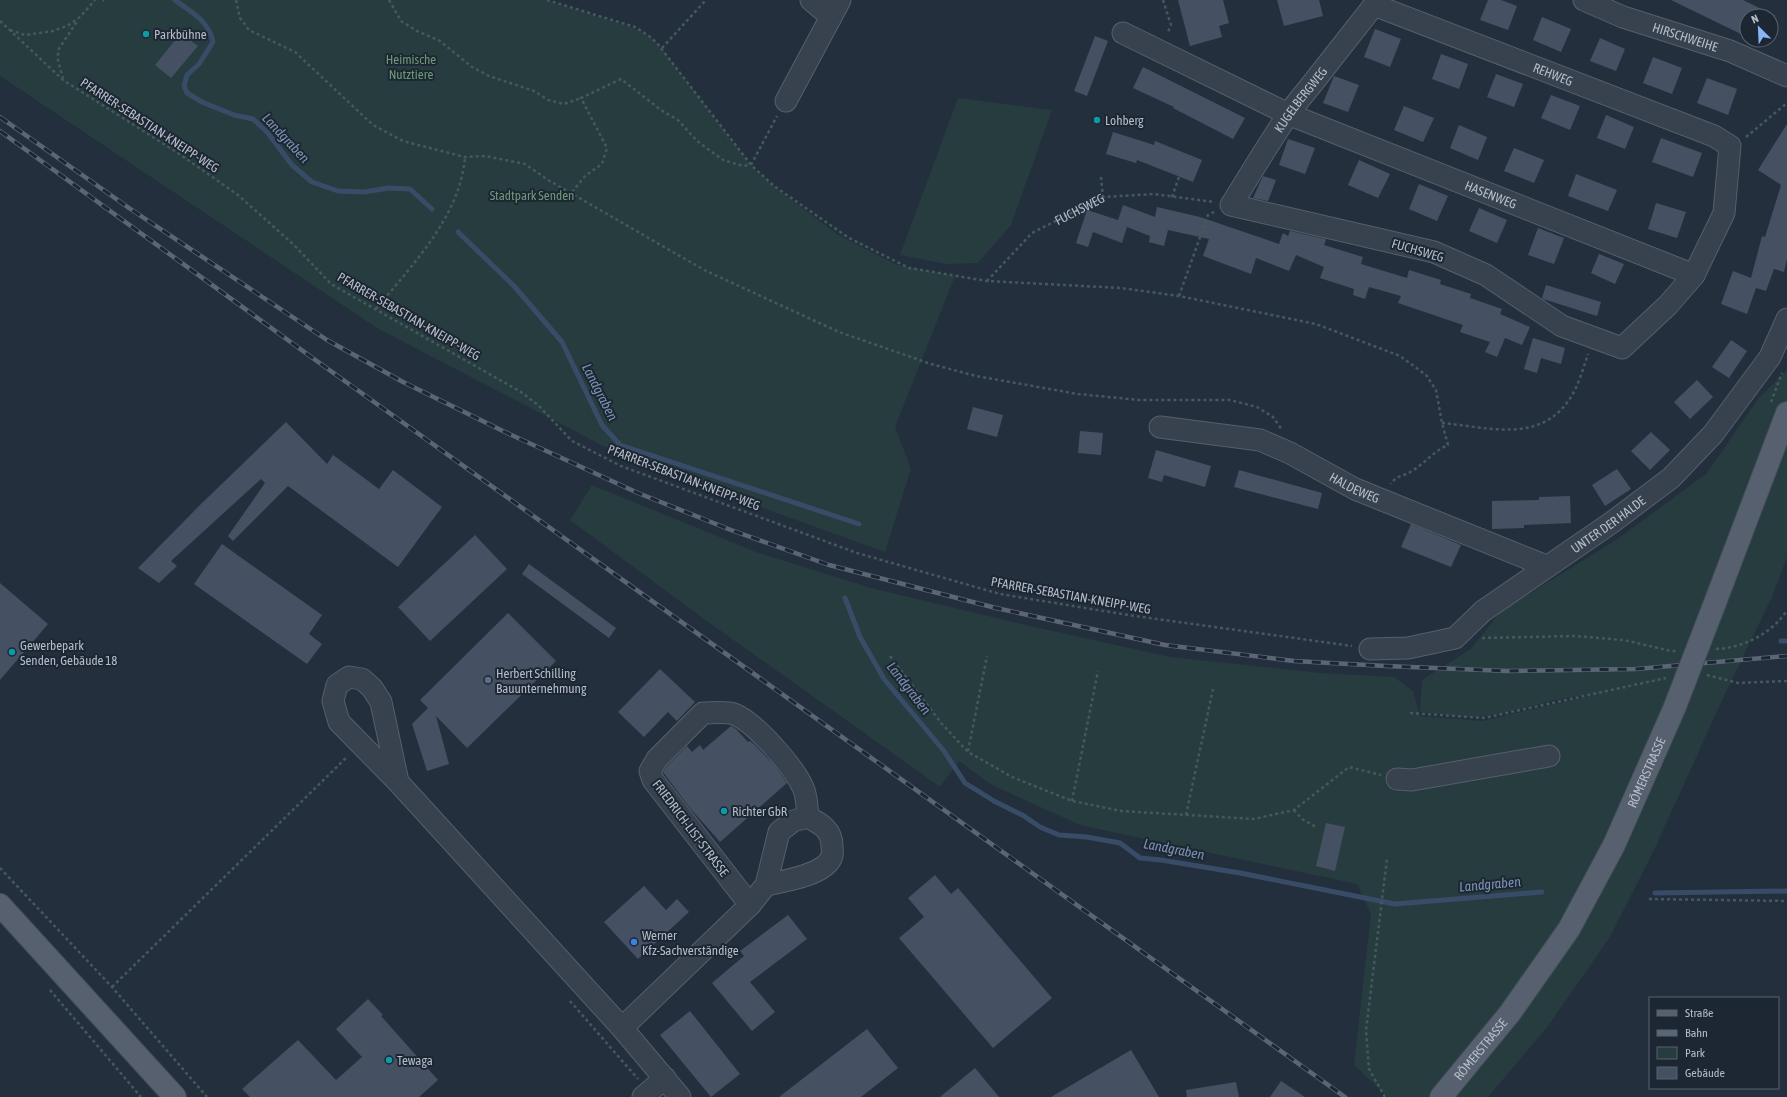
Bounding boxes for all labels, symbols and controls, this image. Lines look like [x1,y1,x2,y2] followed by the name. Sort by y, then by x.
[1739,8,1779,48] north arrow
[1750,12,1760,26] text: N
[1651,20,1720,55] street label: HIRSCHWEIHE
[154,27,207,42] place label: Parkbühne
[141,29,151,39] marker: Parkbühne
[386,52,436,82] park label: Heimische Nutztiere
[1531,60,1575,89] street label: REHWEG
[1271,64,1331,135] street label: KUGELBERGWEG
[78,75,222,176] street label: PFARRER-SEBASTIAN-KNEIPP-WEG
[259,110,313,166] water label: Landgraben
[1105,113,1144,128] place label: Lohberg
[1092,115,1102,125] marker: Lohberg
[1463,178,1519,212] street label: HASENWEG
[490,188,574,203] park label: Stadtpark Senden
[1052,191,1107,228] street label: FUCHSWEG
[1390,236,1446,265] street label: FUCHSWEG
[335,269,483,363] street label: PFARRER-SEBASTIAN-KNEIPP-WEG
[579,361,621,423] water label: Landgraben
[605,441,762,514] street label: PFARRER-SEBASTIAN-KNEIPP-WEG
[1327,469,1382,506] street label: HALDEWEG
[1568,493,1649,556] street label: UNTER DER HALDE
[990,574,1152,617] street label: PFARRER-SEBASTIAN-KNEIPP-WEG
[20,638,117,668] place label: Gewerbepark Senden, Gebäude 18
[7,647,17,657] marker: Gewerbepark Senden, Gebäude 18
[884,659,935,717] water label: Landgraben
[496,666,587,696] place label: Herbert Schilling Bauunternehmung
[483,675,493,685] marker: Herbert Schilling Bauunternehmung
[1624,735,1669,810] street label: RÖMERSTRASSE
[649,777,732,880] street label: FRIEDRICH-LIST-STRASSE
[732,804,788,819] place label: Richter GbR
[719,806,729,816] marker: Richter GbR
[1142,835,1206,863] water label: Landgraben
[1458,873,1522,895] water label: Landgraben
[642,928,739,958] place label: Werner Kfz-Sachverständige
[629,937,639,947] marker: Werner Kfz-Sachverständige
[1649,997,1779,1089] legend
[1685,1006,1713,1020] text: Straße
[1451,1015,1511,1083] street label: RÖMERSTRASSE
[1685,1026,1708,1040] text: Bahn
[1685,1046,1706,1060] text: Park
[397,1053,433,1068] place label: Tewaga
[384,1055,394,1065] marker: Tewaga
[1685,1066,1725,1080] text: Gebäude

